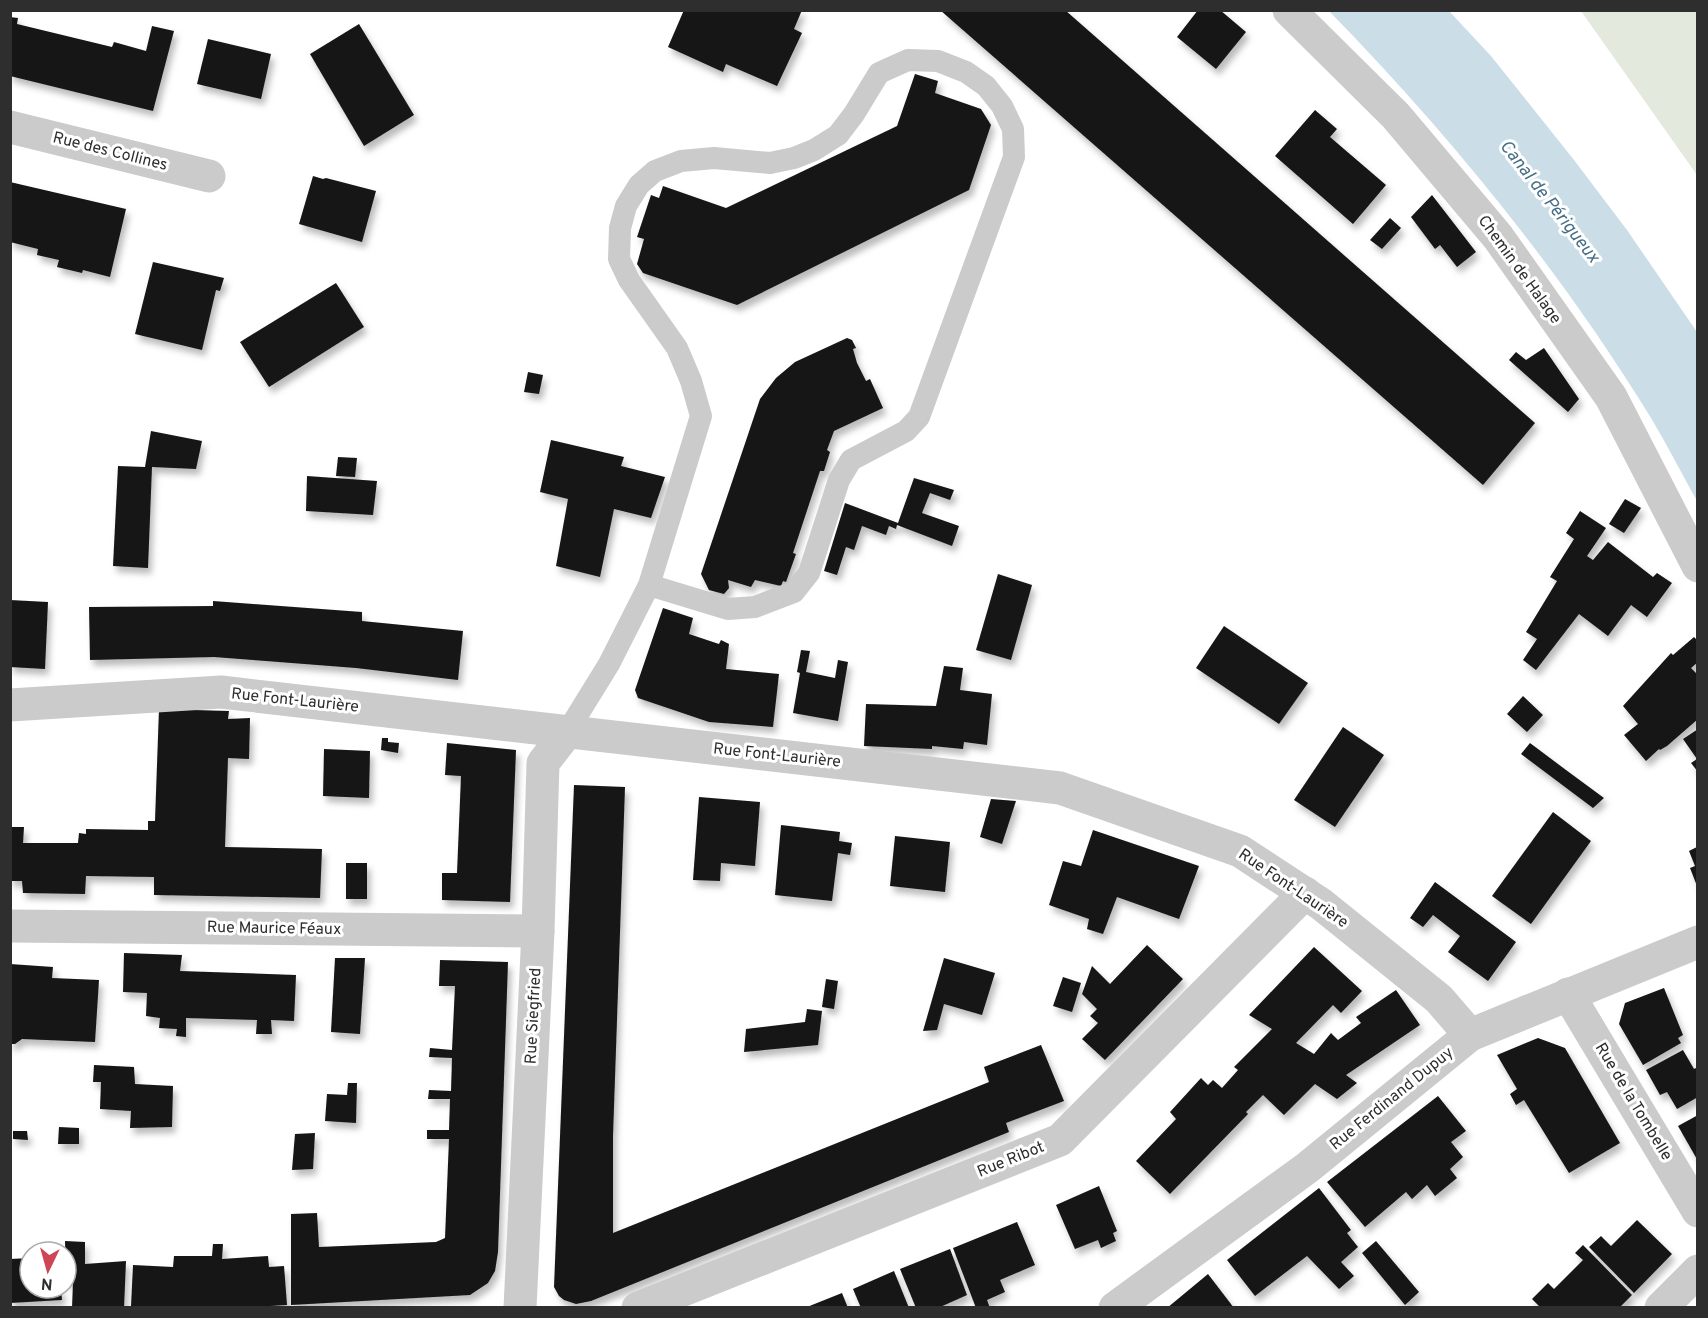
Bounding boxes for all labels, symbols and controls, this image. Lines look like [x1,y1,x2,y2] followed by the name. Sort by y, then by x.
[51,128,169,176] street label: Rue des Collines
[1494,136,1605,269] water label: Canal de Périgueux
[1473,212,1565,328] street label: Chemin de Halage
[230,684,360,718] street label: Rue Font-Laurière
[712,739,842,773] street label: Rue Font-Laurière
[1234,845,1352,933] street label: Rue Font-Laurière
[207,918,341,940] street label: Rue Maurice Féaux
[521,967,547,1065] street label: Rue Siegfried
[1590,1039,1676,1165] street label: Rue de la Tombelle
[1326,1043,1458,1155] street label: Rue Ferdinand Dupuy
[975,1138,1047,1182] street label: Rue Ribot
[18,1240,78,1300] north arrow
[40,1272,53,1293] text: N

